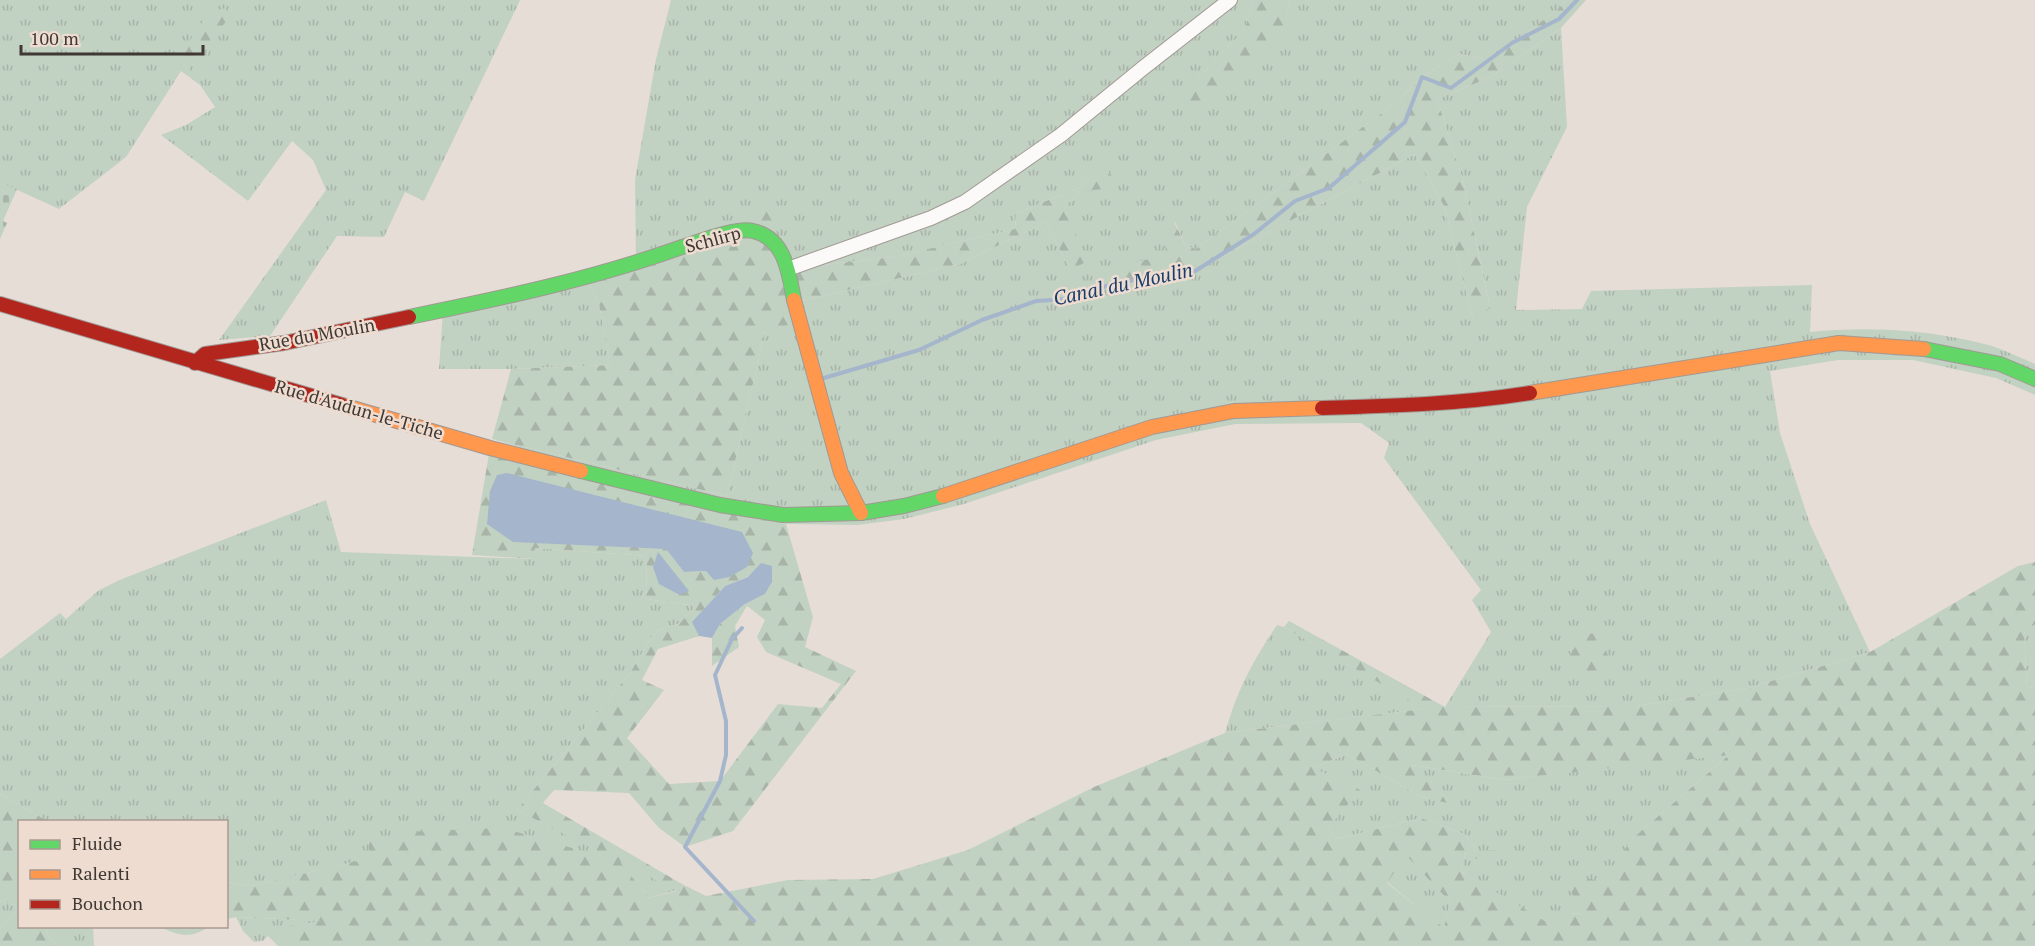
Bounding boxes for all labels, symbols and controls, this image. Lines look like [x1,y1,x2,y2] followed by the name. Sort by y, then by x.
[21,18,202,56] scale bar
[30,26,79,50] text: 100 m
[682,220,743,258] street label: Schlirp
[1051,256,1195,311] water label: Canal du Moulin
[257,312,377,356] street label: Rue du Moulin
[272,374,446,445] street label: Rue d'Audun-le-Tiche
[18,820,228,928] legend
[72,831,122,855] text: Fluide
[72,861,130,885] text: Ralenti
[72,891,143,915] text: Bouchon

